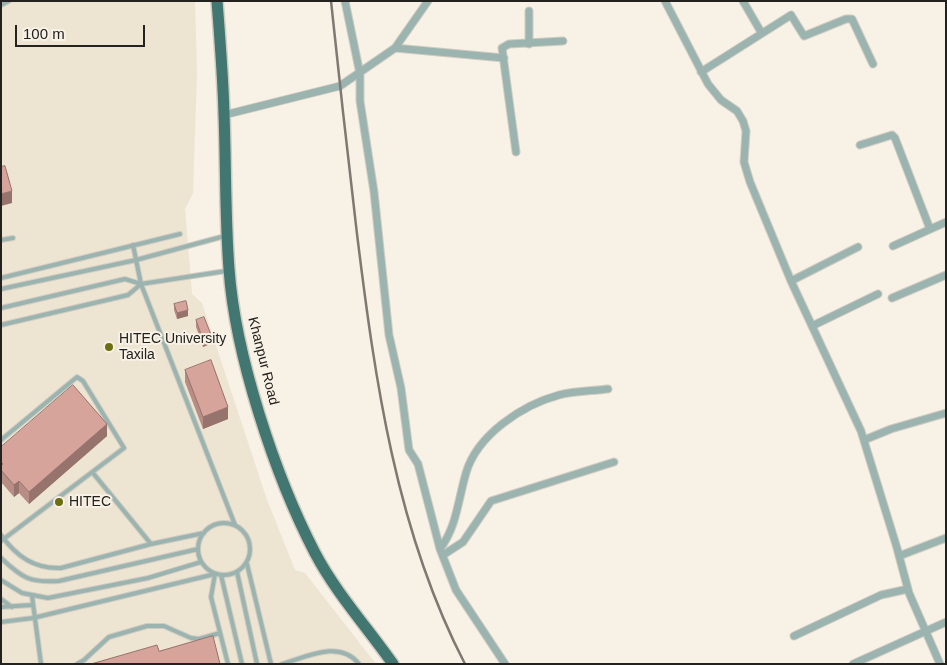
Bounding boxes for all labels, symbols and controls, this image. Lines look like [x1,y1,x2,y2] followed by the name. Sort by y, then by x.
[18,15,148,47] scale bar
[23,25,65,42] text: 100 m
[244,315,282,407] street label: Khanpur Road
[119,331,226,364] place label: HITEC University Taxila
[103,341,115,353] marker: HITEC University Taxila
[69,494,111,510] place label: HITEC
[53,496,65,508] marker: HITEC

